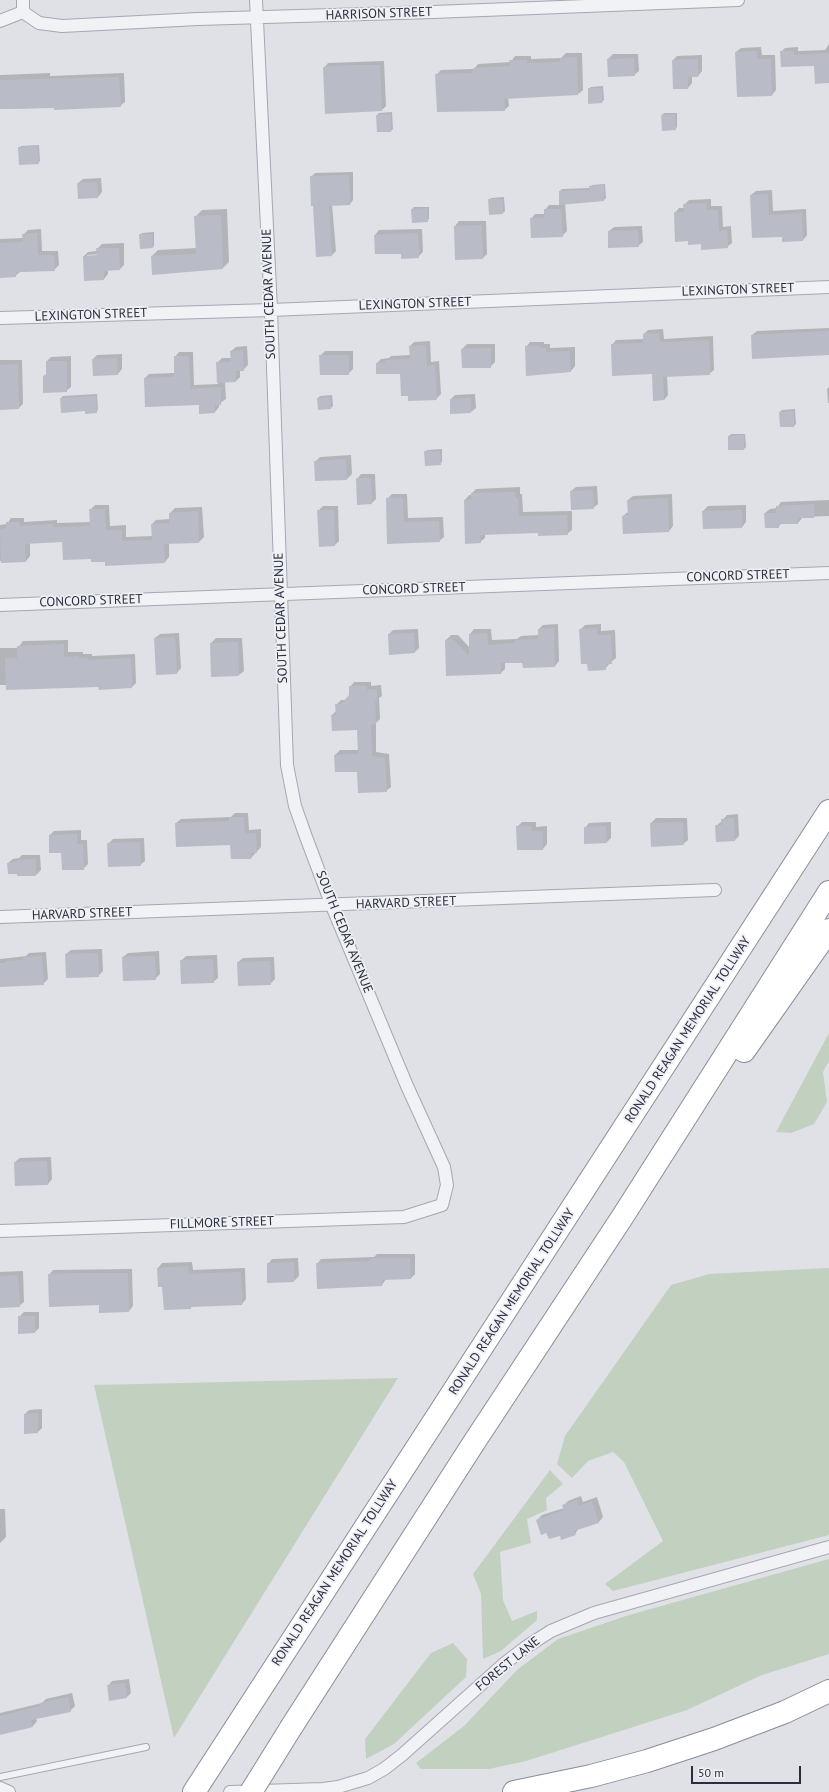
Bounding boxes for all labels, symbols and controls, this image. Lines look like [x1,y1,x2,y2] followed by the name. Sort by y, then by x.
[325,4,433,24] street label: HARRISON STREET
[259,228,279,360] street label: SOUTH CEDAR AVENUE
[681,280,795,300] street label: LEXINGTON STREET
[358,294,472,314] street label: LEXINGTON STREET
[34,305,148,325] street label: LEXINGTON STREET
[271,552,291,684] street label: SOUTH CEDAR AVENUE
[686,566,790,586] street label: CONCORD STREET
[362,579,466,599] street label: CONCORD STREET
[39,591,143,611] street label: CONCORD STREET
[312,869,376,995] street label: SOUTH CEDAR AVENUE
[355,893,457,913] street label: HARVARD STREET
[31,904,133,924] street label: HARVARD STREET
[622,934,754,1126] street label: RONALD REAGAN MEMORIAL TOLLWAY
[446,1206,578,1398] street label: RONALD REAGAN MEMORIAL TOLLWAY
[170,1213,274,1233] street label: FILLMORE STREET
[269,1477,401,1669] street label: RONALD REAGAN MEMORIAL TOLLWAY
[473,1633,543,1695] street label: FOREST LANE
[693,1758,803,1784] scale bar
[698,1765,724,1780] text: 50 m

